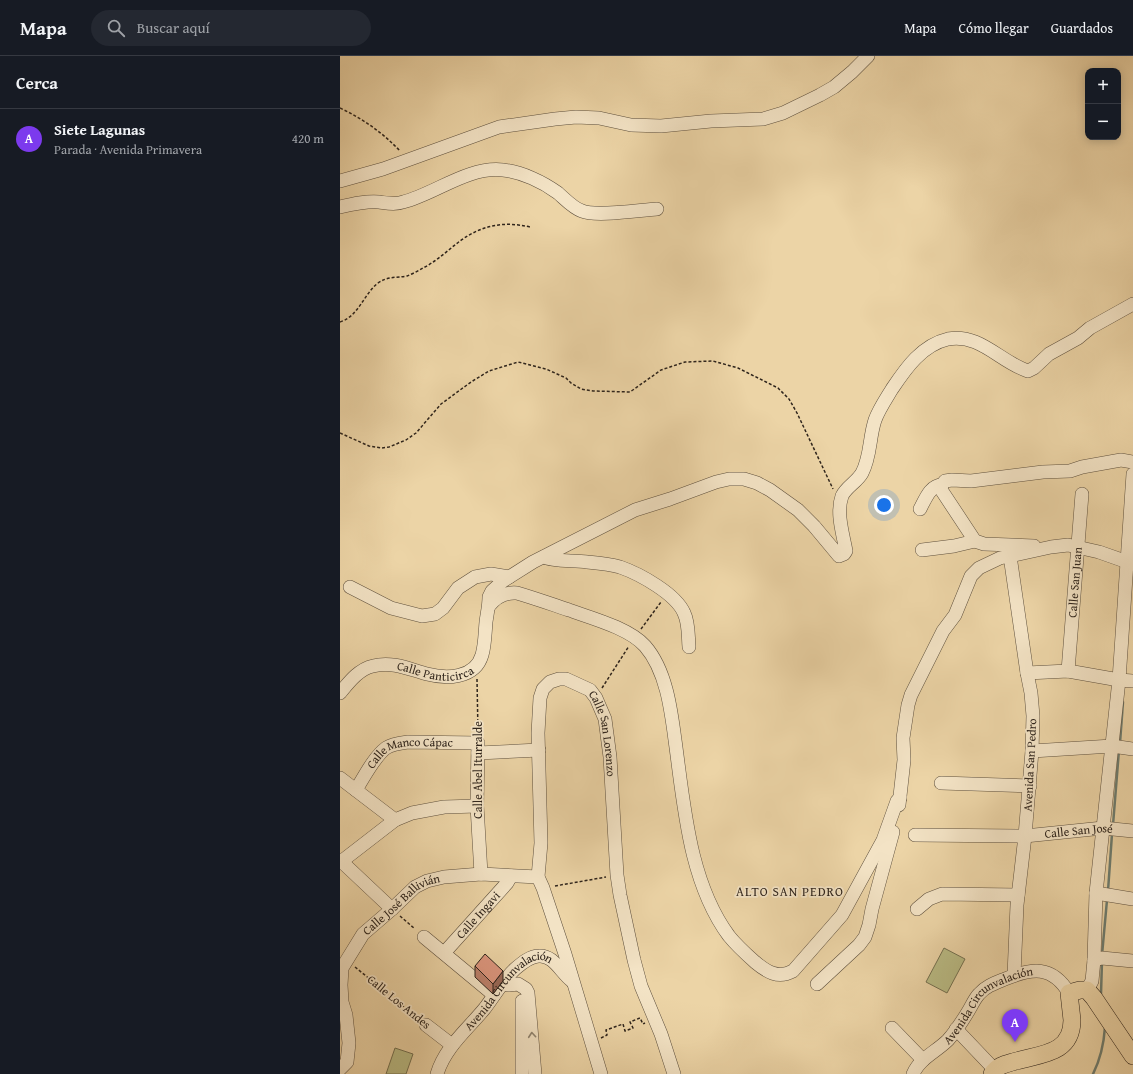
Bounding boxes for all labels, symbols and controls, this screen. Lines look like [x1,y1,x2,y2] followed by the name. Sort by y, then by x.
[91,10,371,46] search box
[20,14,67,42] text: Mapa
[105,17,127,39] icon: search
[137,17,210,38] text: Buscar aquí
[904,18,936,38] text: Mapa
[958,18,1029,38] text: Cómo llegar
[1051,18,1113,38] text: Guardados
[1085,68,1121,140] map controls
[1085,68,1121,104] button: +
[16,70,58,95] text: Cerca
[1085,104,1121,140] button: −
[54,119,145,140] text: Siete Lagunas
[25,129,33,148] text: A
[292,129,324,148] text: 420 m
[54,140,202,159] text: Parada · Avenida Primavera
[874,495,894,515] your location
[1063,546,1086,618] street label: Calle San Juan
[396,657,477,685] street label: Calle Panticirca
[585,686,620,777] street label: Calle San Lorenzo
[1019,718,1040,812] street label: Avenida San Pedro
[469,721,486,819] street label: Calle Abel Iturralde
[362,733,454,772] street label: Calle Manco Cápac
[1044,819,1114,842] street label: Calle San José
[359,869,442,939] street label: Calle José Ballivián
[736,882,844,901] district label: ALTO SAN PEDRO
[452,887,504,942] street label: Calle Ingavi
[460,947,557,1034] street label: Avenida Circunvalación
[938,966,1040,1050] street label: Avenida Circunvalación
[364,971,435,1033] street label: Calle Los Andes
[1002,1009,1028,1042] pin: A
[528,1032,537,1038] one-way arrow

